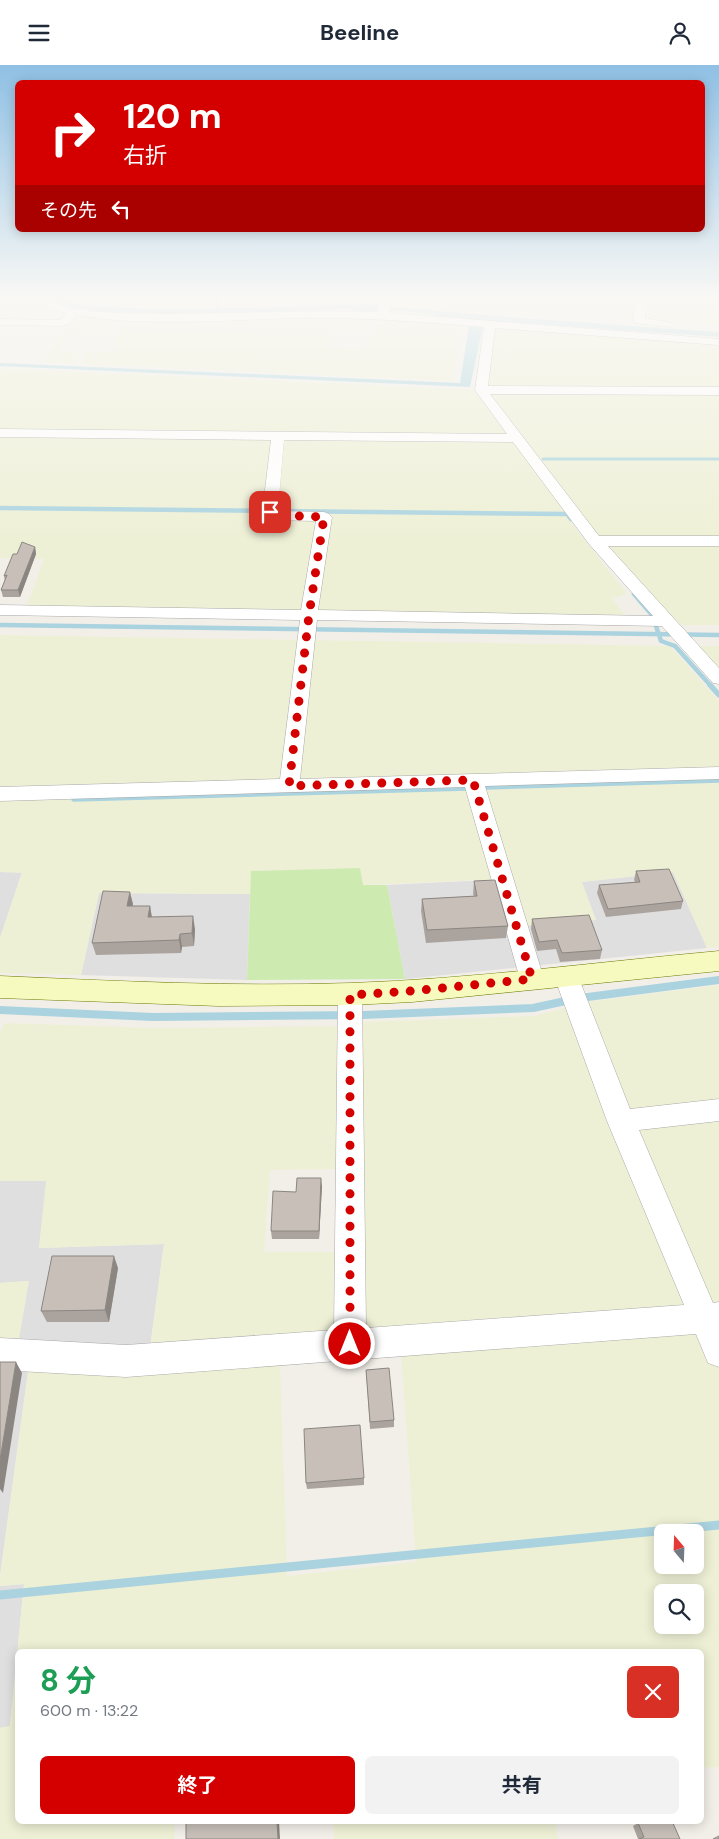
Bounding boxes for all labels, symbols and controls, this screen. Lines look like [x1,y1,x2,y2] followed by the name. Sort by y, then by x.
[320,18,399,47] text: Beeline
[25,19,53,47] icon: menu
[666,19,694,47] icon: person
[123,93,222,139] text: 120 m
[40,100,105,165] icon: right
[123,141,167,170] text: 右折
[107,195,135,223] icon: left
[40,198,97,223] text: その先
[249,491,291,533] pin
[256,498,284,526] icon: arrive
[323,1317,375,1369] position arrow
[654,1524,704,1574] north arrow
[654,1524,704,1634] map controls
[654,1584,704,1634] button: search
[40,1661,96,1700] text: 8 分
[627,1666,679,1718] button: close
[40,1700,138,1721] text: 600 m · 13:22
[40,1756,355,1814] button: 終了
[365,1756,679,1814] button: 共有

